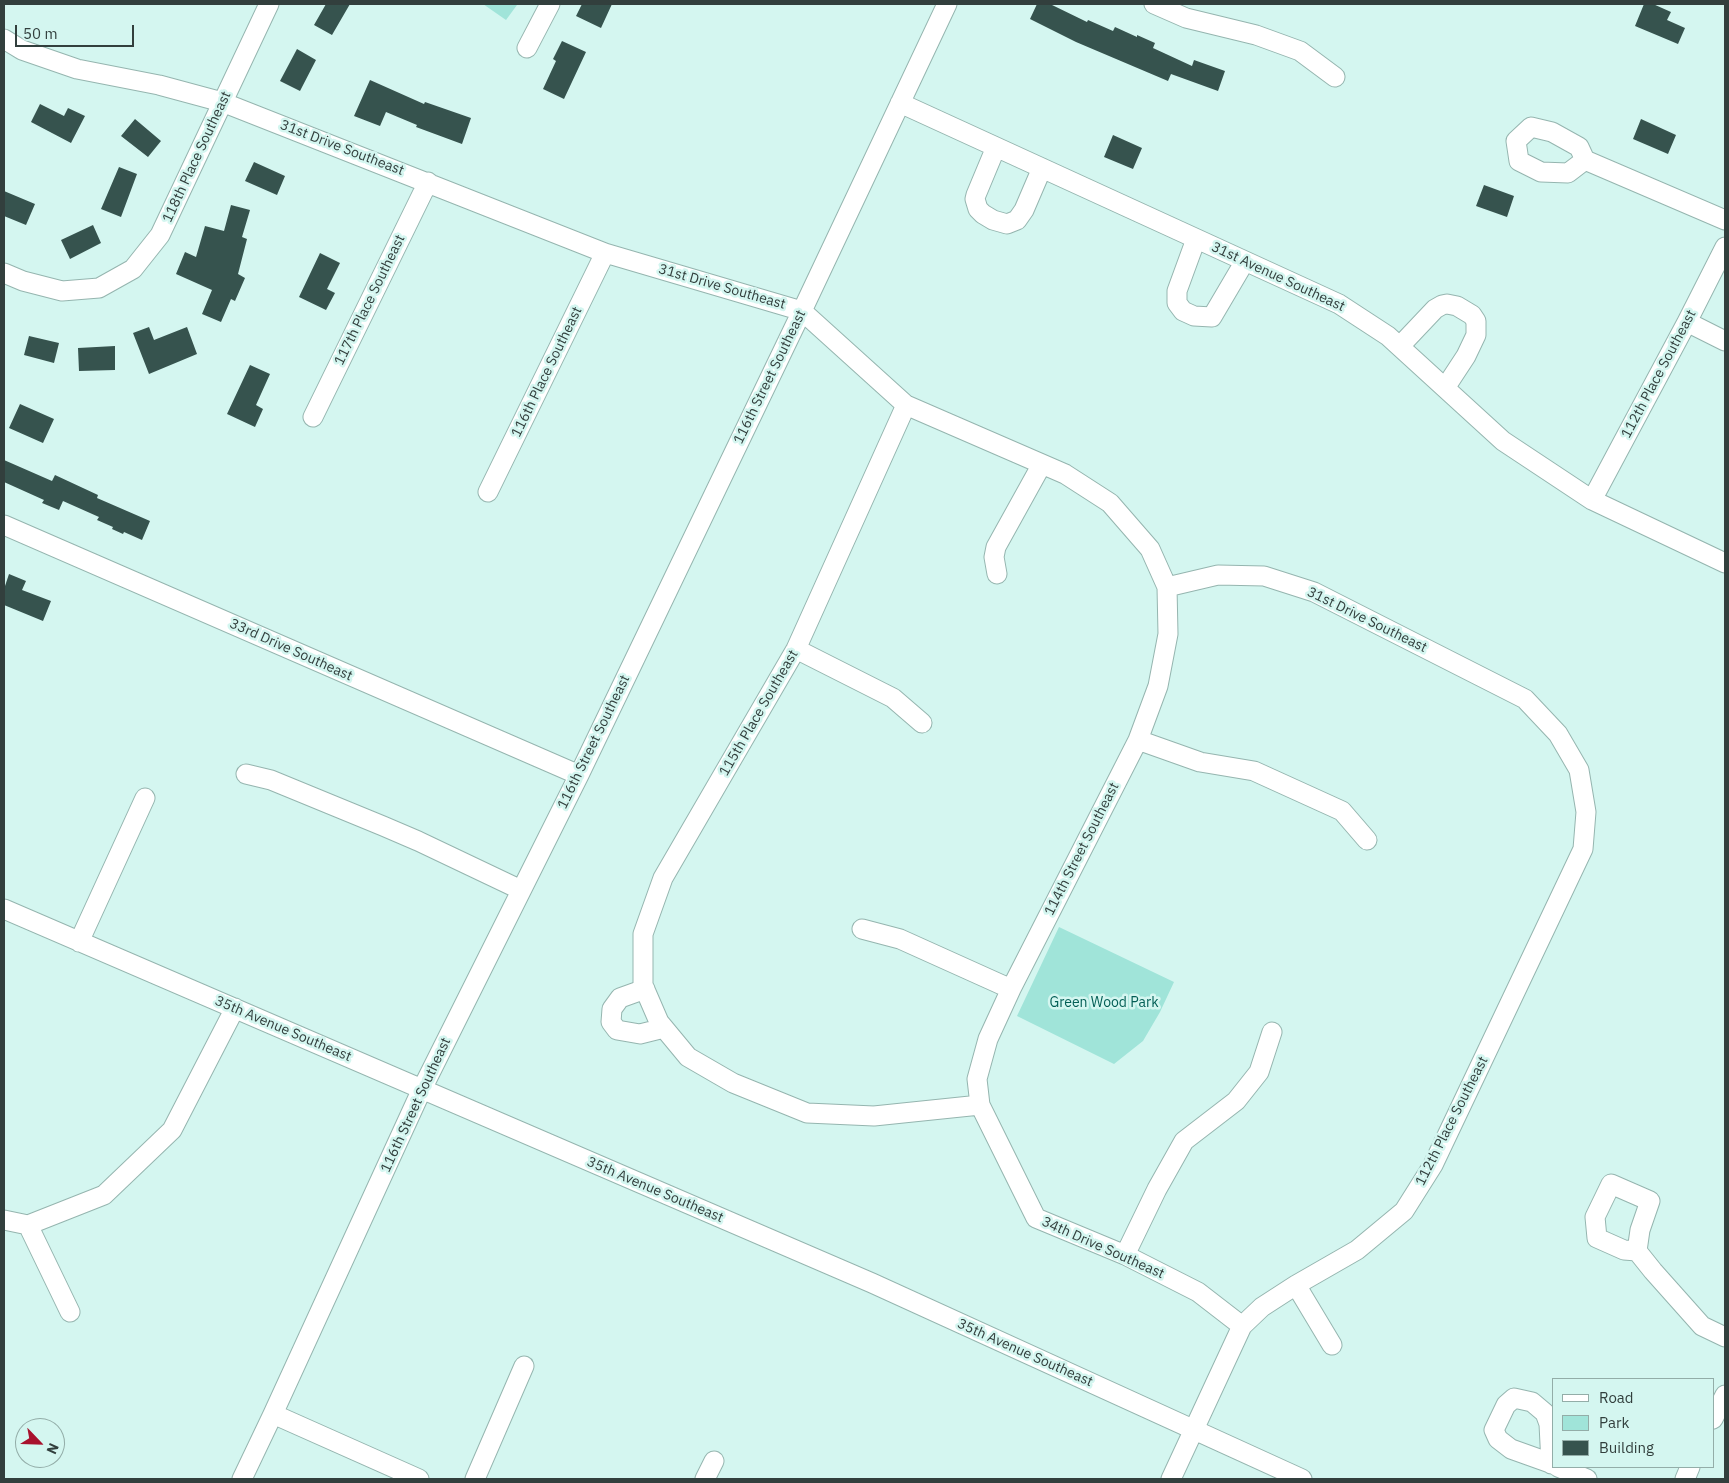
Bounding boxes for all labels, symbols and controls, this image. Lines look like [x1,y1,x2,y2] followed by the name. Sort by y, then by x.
[18,15,136,47] scale bar
[23,24,58,43] text: 50 m
[159,89,235,225] street label: 118th Place Southeast
[278,117,406,179] street label: 31st Drive Southeast
[331,232,409,368] street label: 117th Place Southeast
[1209,239,1347,315] street label: 31st Avenue Southeast
[657,261,787,313] street label: 31st Drive Southeast
[508,304,586,440] street label: 116th Place Southeast
[730,307,810,447] street label: 116th Street Southeast
[1618,307,1700,441] street label: 112th Place Southeast
[1304,584,1430,656] street label: 31st Drive Southeast
[227,615,355,685] street label: 33rd Drive Southeast
[716,647,802,779] street label: 115th Place Southeast
[554,672,634,812] street label: 116th Street Southeast
[1041,780,1123,918] street label: 114th Street Southeast
[212,993,354,1065] street label: 35th Avenue Southeast
[1049,995,1159,1011] park label: Green Wood Park
[377,1035,455,1175] street label: 116th Street Southeast
[1412,1054,1492,1188] street label: 112th Place Southeast
[584,1154,726,1226] street label: 35th Avenue Southeast
[1039,1213,1167,1283] street label: 34th Drive Southeast
[955,1316,1095,1390] street label: 35th Avenue Southeast
[1552,1378,1714,1468] legend
[1599,1388,1634,1407] text: Road
[1599,1413,1629,1432] text: Park
[15,1418,65,1468] north arrow
[1599,1438,1654,1457] text: Building
[43,1440,63,1457] text: N

